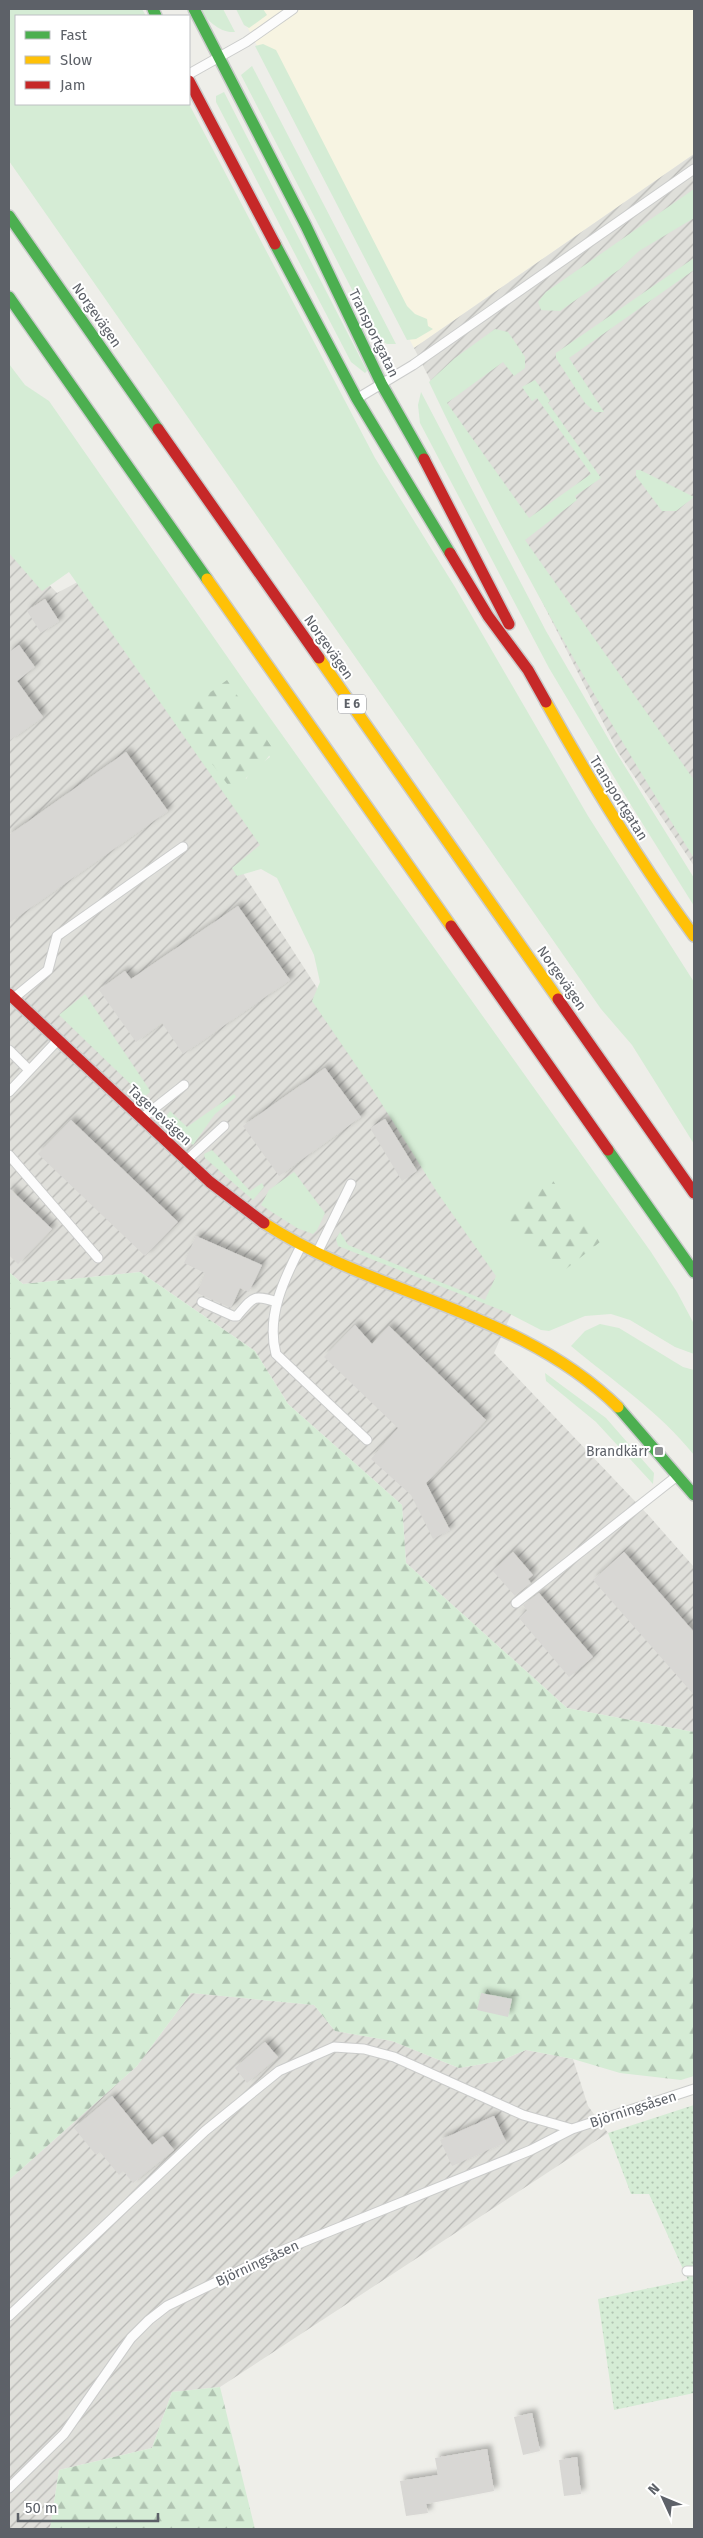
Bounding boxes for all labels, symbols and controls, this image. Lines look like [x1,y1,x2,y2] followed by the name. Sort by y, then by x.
[15,15,190,105] legend
[60,26,87,44] text: Fast
[60,51,92,69] text: Slow
[60,76,86,94] text: Jam
[68,280,125,351] street label: Norgevägen
[345,286,402,380] street label: Transportgatan
[300,612,357,683] street label: Norgevägen
[338,694,366,714] road number: E 6
[586,753,651,844] street label: Transportgatan
[533,943,590,1014] street label: Norgevägen
[124,1081,195,1149] street label: Tagenevägen
[586,1443,650,1460] place label: Brandkärr
[653,1445,665,1457] marker: Brandkärr
[588,2088,678,2131] street label: Björningsåsen
[213,2237,301,2290] street label: Björningsåsen
[638,2473,688,2523] north arrow
[645,2480,663,2499] text: N
[18,2490,158,2522] scale bar
[25,2499,58,2517] text: 50 m

